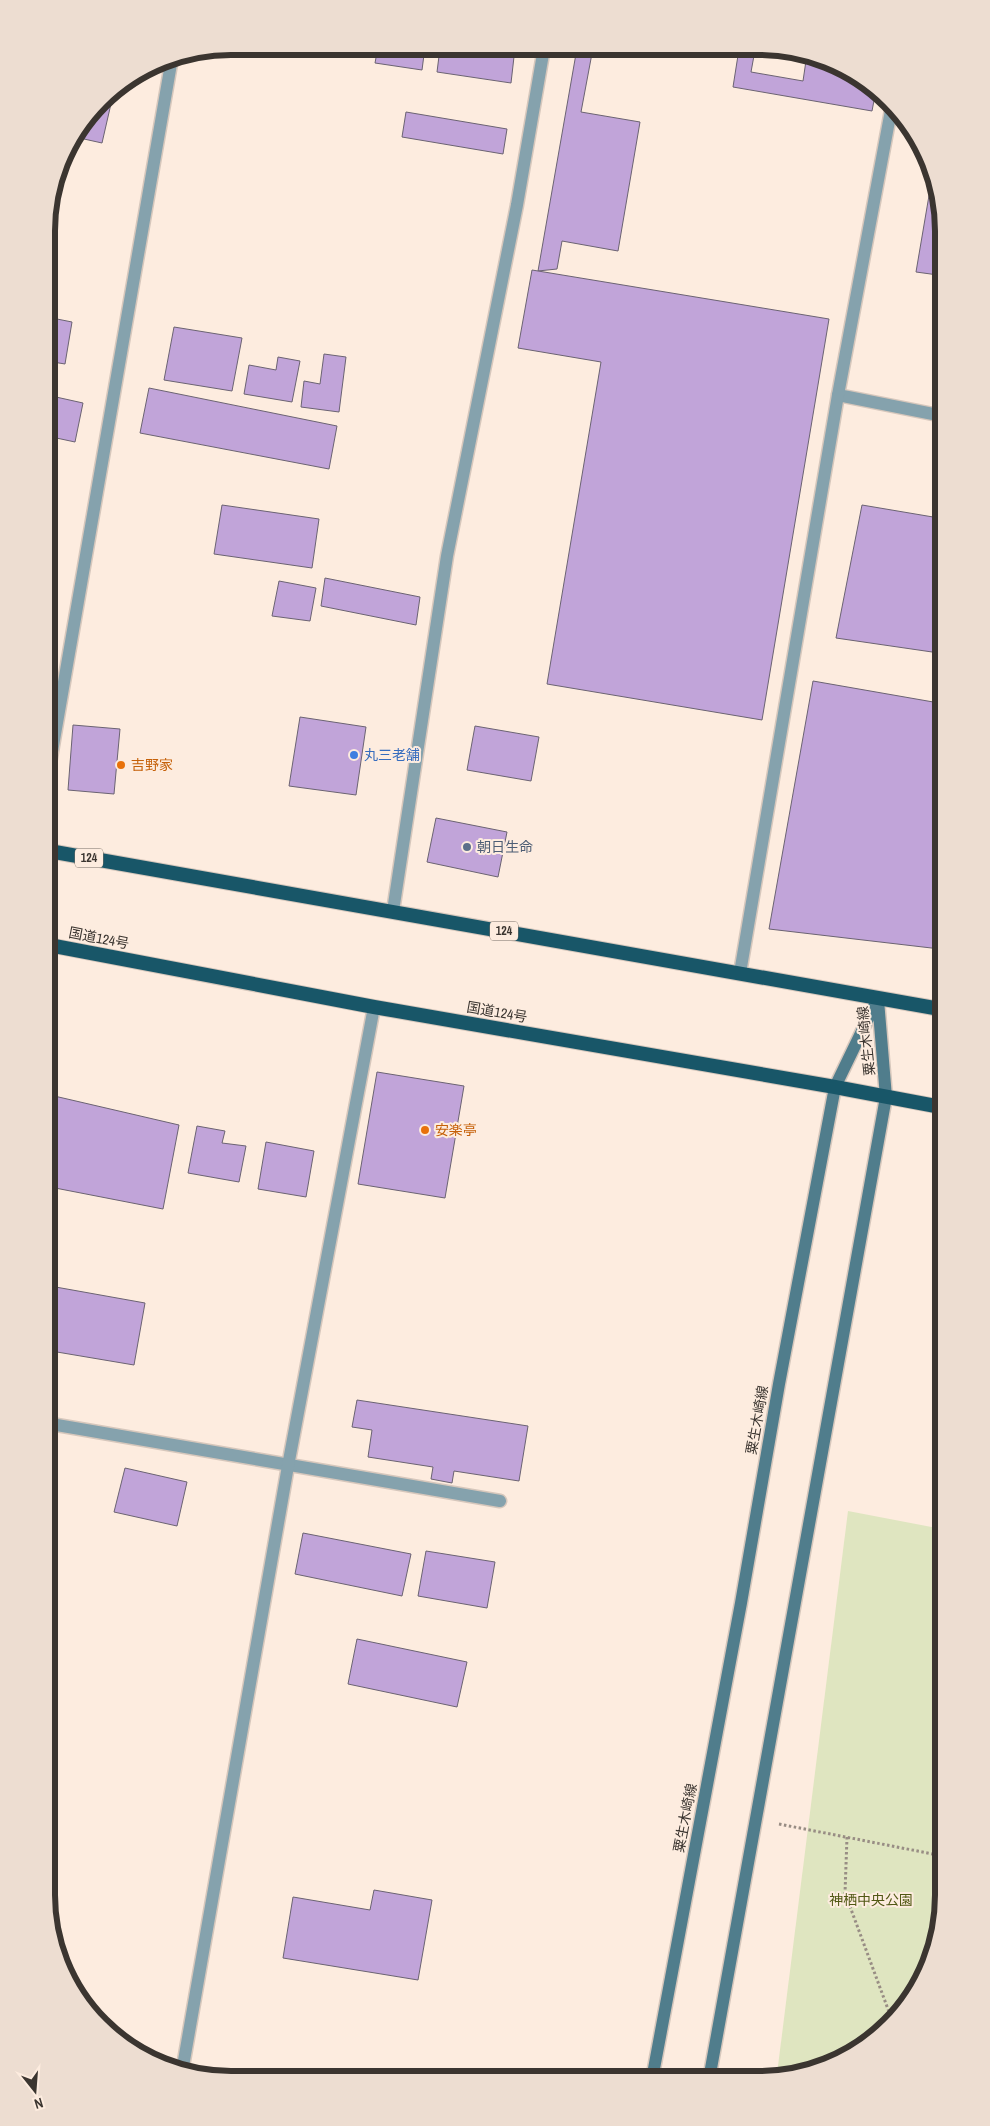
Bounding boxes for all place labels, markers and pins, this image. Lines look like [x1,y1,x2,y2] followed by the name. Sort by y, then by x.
[364,746,420,764] place label: 丸三老舗
[348,749,360,761] marker: 丸三老舗
[131,756,173,774] place label: 吉野家
[115,759,127,771] marker: 吉野家
[477,838,533,856] place label: 朝日生命
[461,841,473,853] marker: 朝日生命
[435,1121,477,1139] place label: 安楽亭
[419,1124,431,1136] marker: 安楽亭

